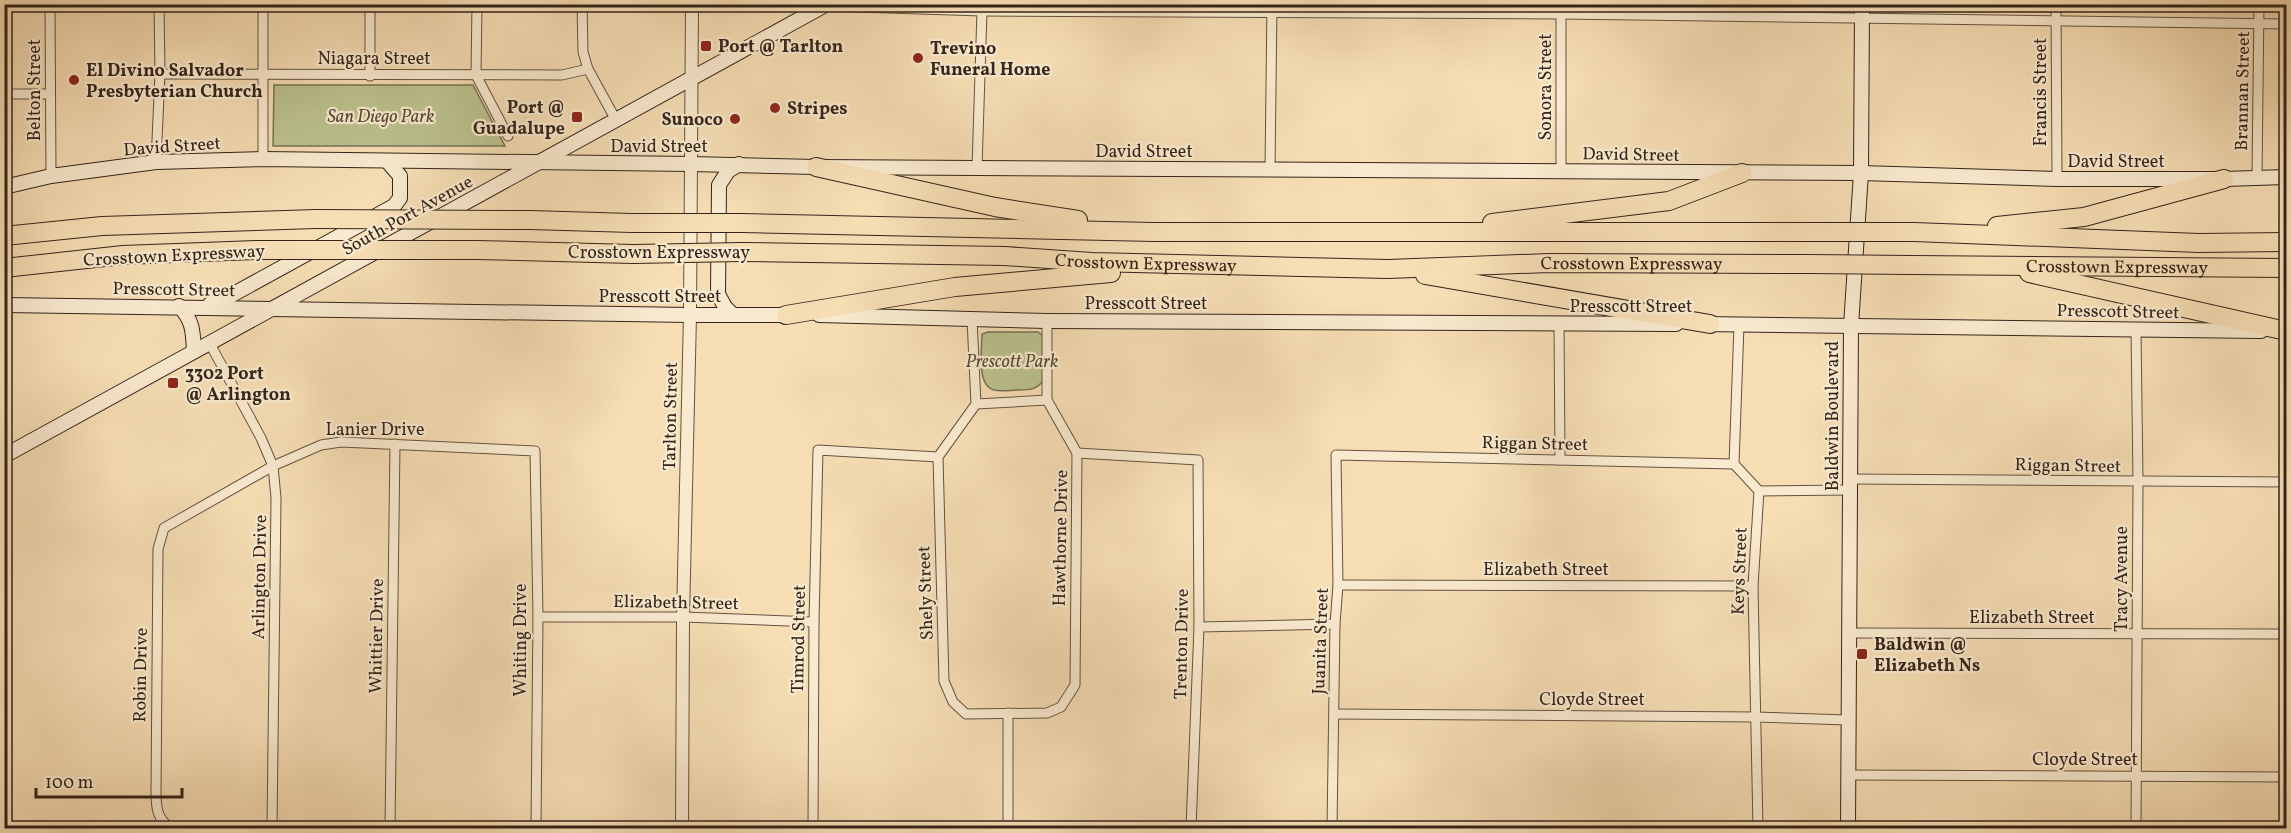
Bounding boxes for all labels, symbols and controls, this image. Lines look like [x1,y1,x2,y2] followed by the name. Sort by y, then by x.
[2230,31,2257,151] street label: Brannan Street
[1534,33,1559,141] street label: Sonora Street
[718,35,843,60] place label: Port @ Tarlton
[930,37,1050,83] place label: Trevino Funeral Home
[2029,38,2054,146] street label: Francis Street
[23,39,48,141] street label: Belton Street
[699,39,713,53] marker: Port @ Tarlton
[317,47,431,72] street label: Niagara Street
[911,51,925,65] marker: Trevino Funeral Home
[86,59,263,105] place label: El Divino Salvador Presbyterian Church
[67,73,81,87] marker: El Divino Salvador Presbyterian Church
[473,96,565,142] place label: Port @ Guadalupe
[787,97,848,122] place label: Stripes
[768,101,782,115] marker: Stripes
[328,105,434,130] park label: San Diego Park
[661,108,723,133] place label: Sunoco
[570,110,584,124] marker: Port @ Guadalupe
[728,112,742,126] marker: Sunoco
[123,132,222,163] street label: David Street
[610,135,708,160] street label: David Street
[1095,140,1193,165] street label: David Street
[1582,142,1680,169] street label: David Street
[2067,150,2165,175] street label: David Street
[338,170,478,263] street label: South Port Avenue
[83,239,266,274] street label: Crosstown Expressway
[568,241,750,266] street label: Crosstown Expressway
[1054,248,1237,279] street label: Crosstown Expressway
[1540,252,1723,278] street label: Crosstown Expressway
[2026,255,2208,281] street label: Crosstown Expressway
[112,277,236,304] street label: Presscott Street
[599,285,721,310] street label: Presscott Street
[1085,292,1207,317] street label: Presscott Street
[1570,295,1692,320] street label: Presscott Street
[2056,299,2180,326] street label: Presscott Street
[1821,341,1846,491] street label: Baldwin Boulevard
[966,350,1058,375] park label: Prescott Park
[185,362,291,408] place label: 3302 Port @ Arlington
[658,362,685,471] street label: Tarlton Street
[166,376,180,390] marker: 3302 Port @ Arlington
[326,418,424,443] street label: Lanier Drive
[1481,431,1588,458] street label: Riggan Street
[2014,453,2121,480] street label: Riggan Street
[1048,469,1075,607] street label: Hawthorne Drive
[247,514,274,640] street label: Arlington Drive
[2110,526,2135,632] street label: Tracy Avenue
[1726,527,1755,615] street label: Keys Street
[912,545,941,641] street label: Shely Street
[1483,558,1609,583] street label: Elizabeth Street
[364,578,391,694] street label: Whittier Drive
[509,583,534,697] street label: Whiting Drive
[786,584,813,694] street label: Timrod Street
[1307,587,1336,695] street label: Juanita Street
[1169,588,1196,700] street label: Trenton Drive
[613,590,739,617] street label: Elizabeth Street
[1969,606,2095,631] street label: Elizabeth Street
[128,627,155,723] street label: Robin Drive
[1874,633,1980,679] place label: Baldwin @ Elizabeth Ns
[1855,647,1869,661] marker: Baldwin @ Elizabeth Ns
[1539,688,1645,713] street label: Cloyde Street
[2032,748,2138,773] street label: Cloyde Street
[36,761,182,799] scale bar
[45,771,94,796] text: 100 m

